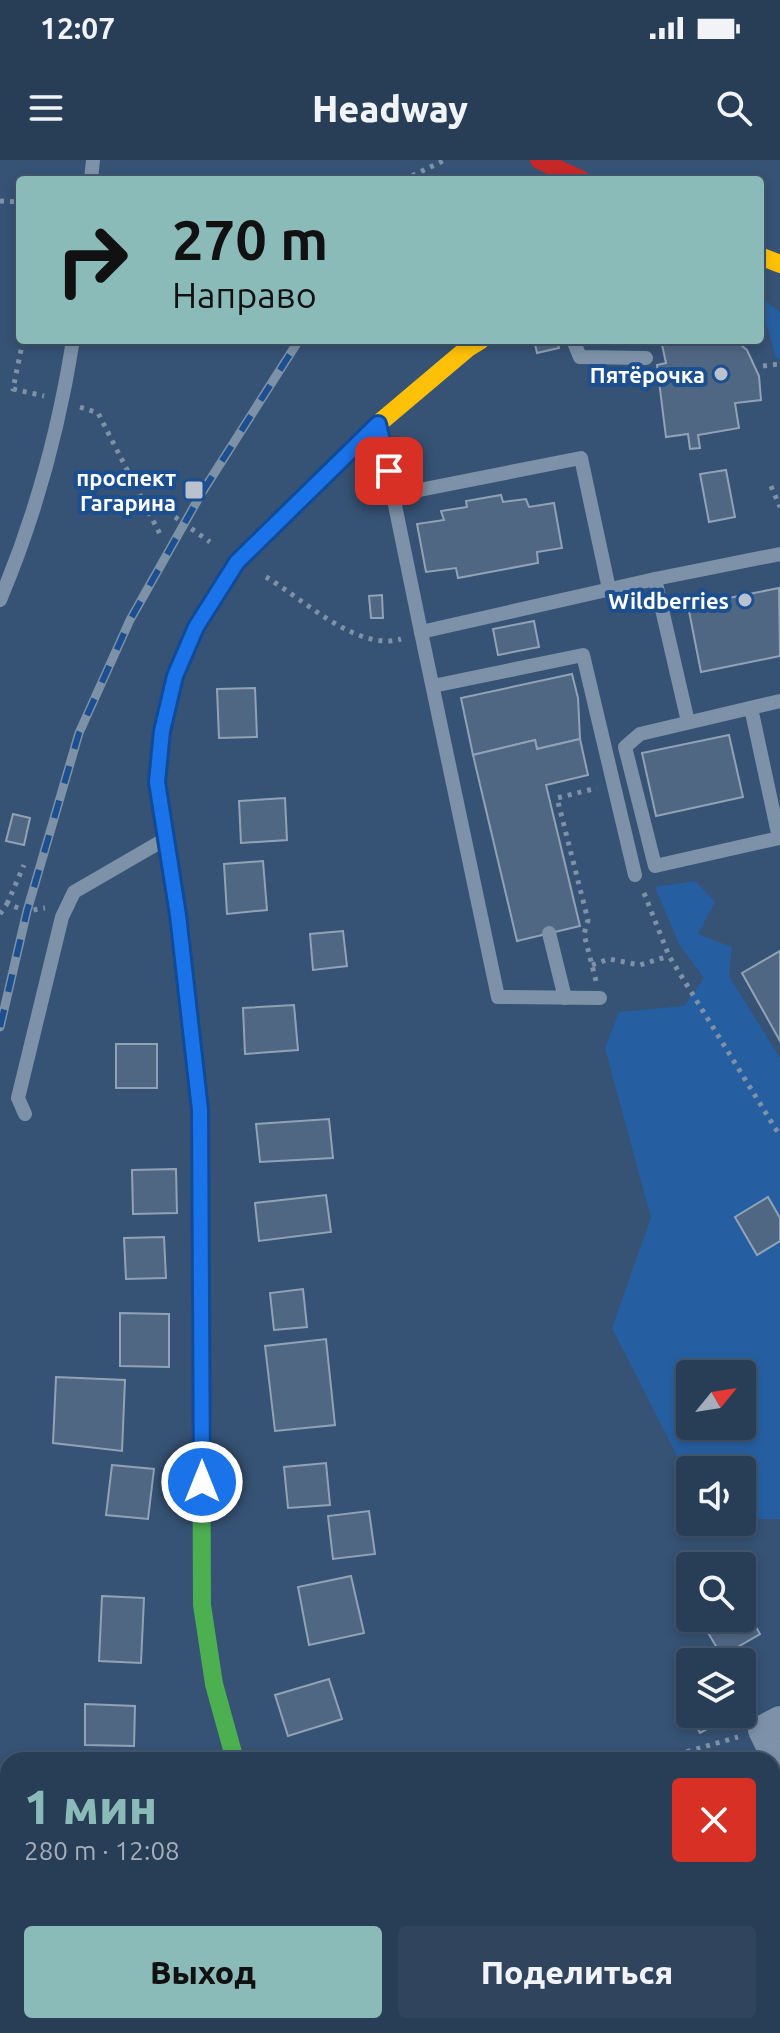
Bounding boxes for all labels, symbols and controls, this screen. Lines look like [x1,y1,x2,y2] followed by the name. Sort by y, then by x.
[40,11,115,45] text: 12:07
[24,86,68,130] icon: menu
[712,86,756,130] icon: search
[312,88,468,129] text: Headway
[40,208,144,312] icon: right
[172,208,328,271] text: 270 m
[172,274,317,315] text: Направо
[590,362,705,387] place label: Пятёрочка
[712,365,730,383] marker: Пятёрочка
[355,437,423,505] pin
[367,449,411,493] icon: arrive
[76,465,176,515] place label: проспект Гагарина
[183,479,205,501] marker: проспект Гагарина
[608,588,729,613] place label: Wildberries
[736,591,754,609] marker: Wildberries
[676,1360,756,1440] north arrow
[676,1360,756,1728] map controls
[160,1440,244,1524] position arrow
[676,1456,756,1536] button: sound
[676,1552,756,1632] button: search
[676,1648,756,1728] button: layers
[672,1778,756,1862] button: close
[24,1779,157,1833] text: 1 мин
[24,1836,180,1865] text: 280 m · 12:08
[24,1926,382,2018] button: Выход
[398,1926,756,2018] button: Поделиться

